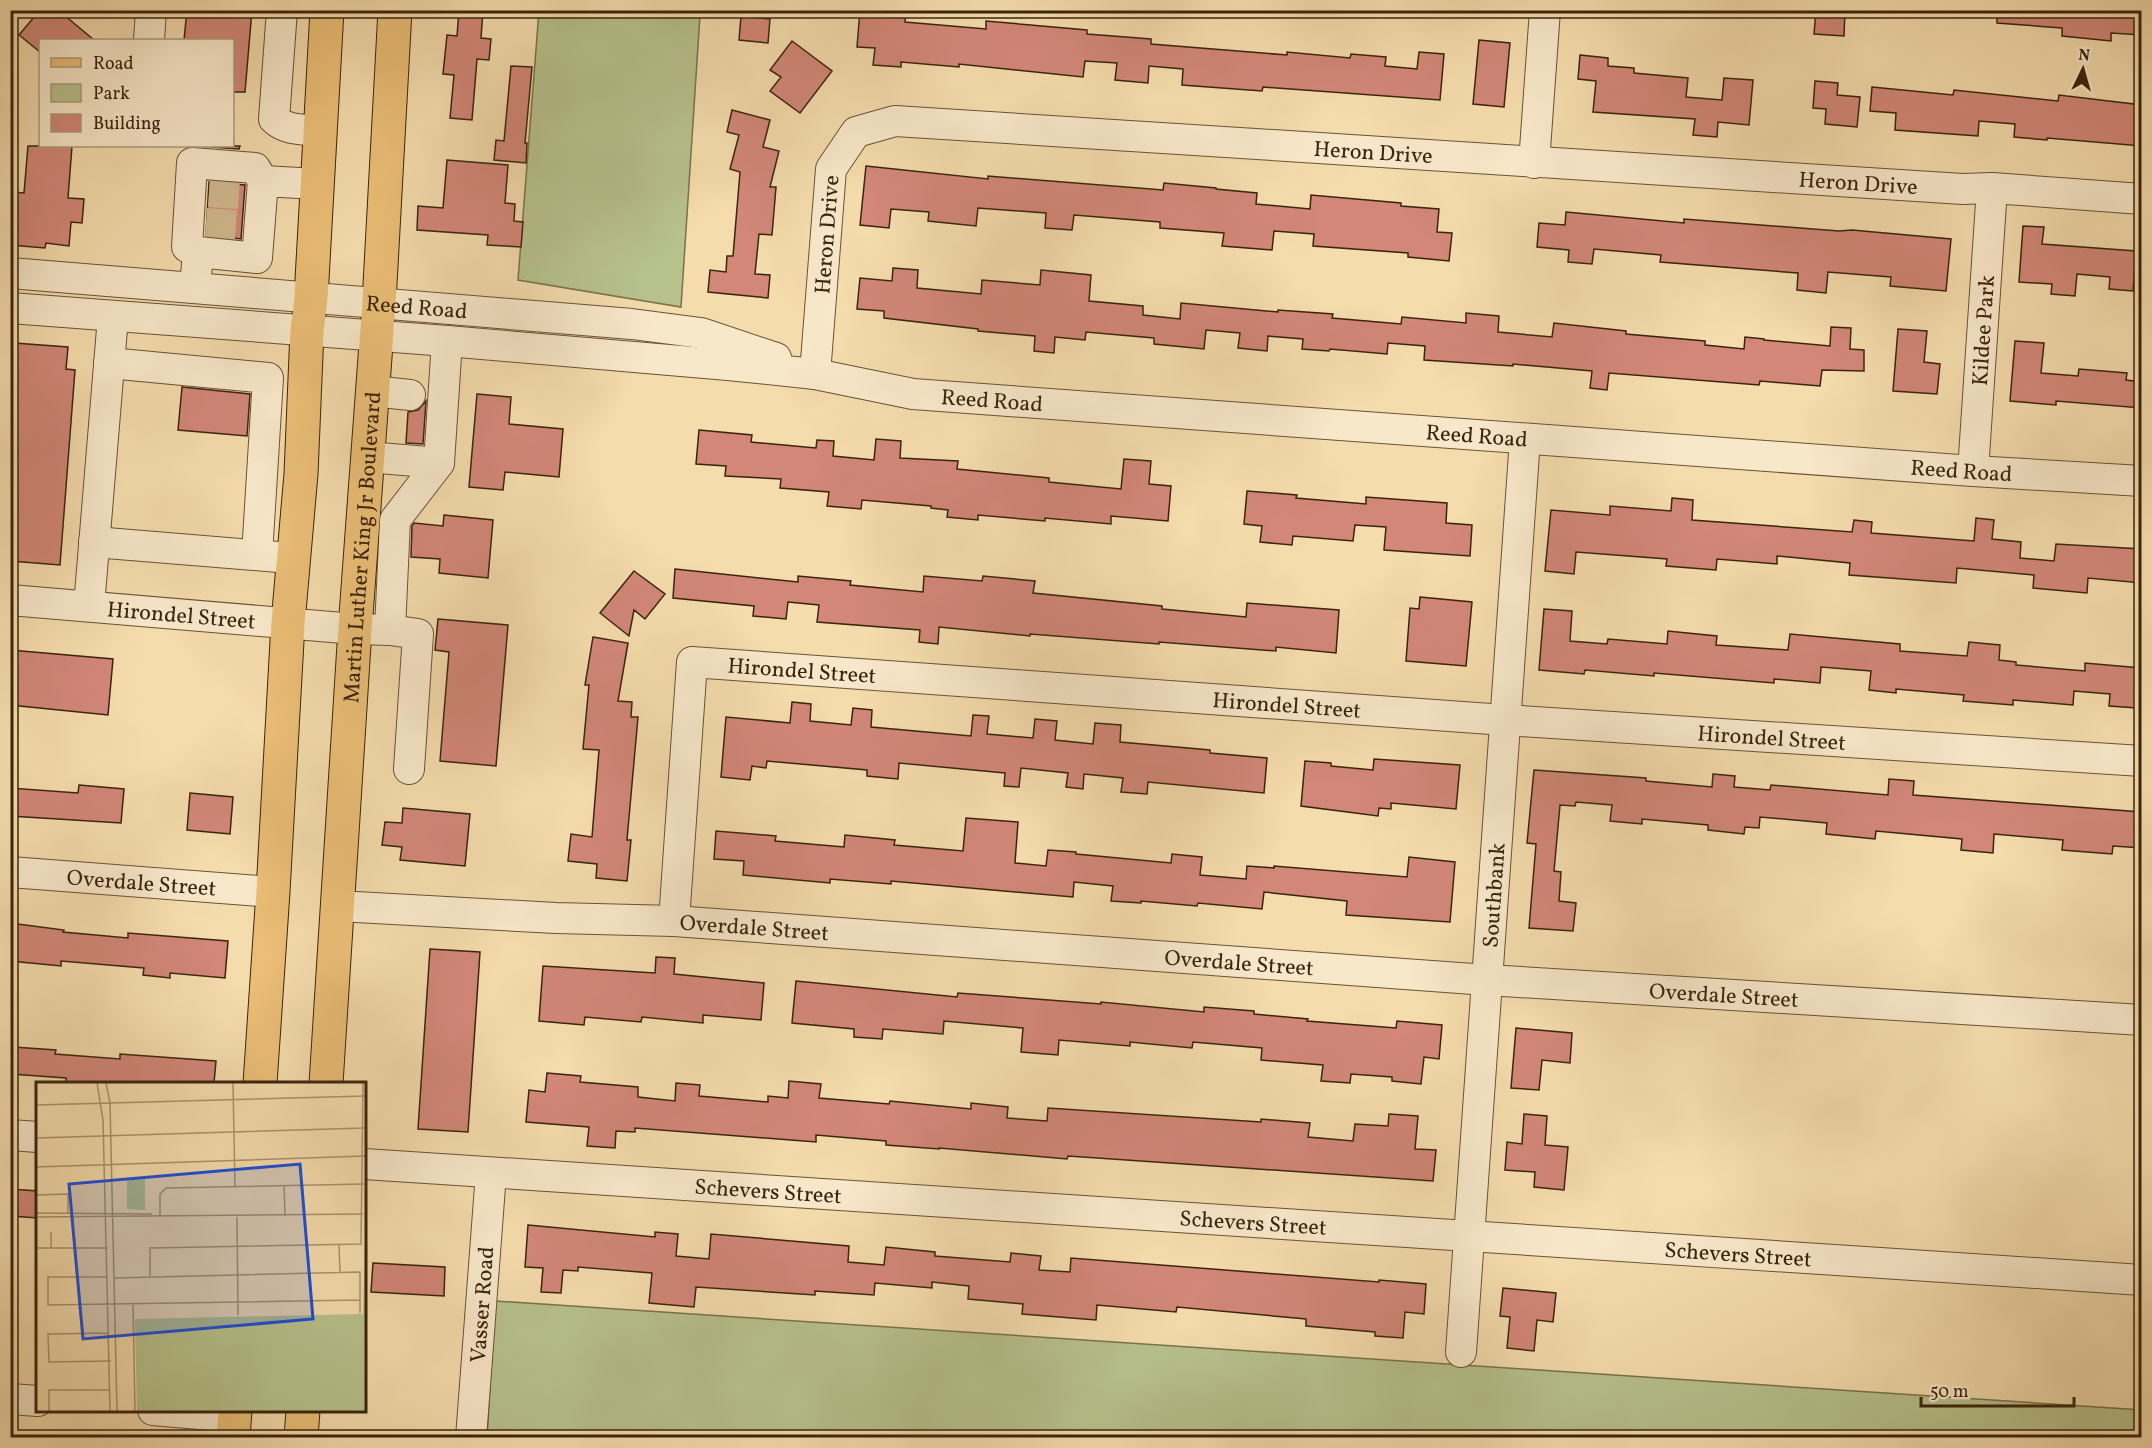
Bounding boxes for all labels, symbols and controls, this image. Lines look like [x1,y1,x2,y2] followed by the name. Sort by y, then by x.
[39,39,234,147] legend
[2053,39,2113,99] north arrow
[2077,45,2091,68] text: N
[93,52,134,77] text: Road
[93,82,130,107] text: Park
[93,112,161,137] text: Building
[1313,135,1434,173] street label: Heron Drive
[1798,166,1919,204] street label: Heron Drive
[808,174,848,295] street label: Heron Drive
[1966,274,2004,387] street label: Kildee Park
[364,289,469,328] street label: Reed Road
[940,383,1044,421] street label: Reed Road
[337,390,390,704] street label: Martin Luther King Jr Boulevard
[1425,418,1529,457] street label: Reed Road
[1909,454,2013,491] street label: Reed Road
[106,595,257,639] street label: Hirondel Street
[727,652,878,693] street label: Hirondel Street
[1211,686,1362,728] street label: Hirondel Street
[1696,719,1847,760] street label: Hirondel Street
[1476,842,1515,949] street label: Southbank
[66,863,217,906] street label: Overdale Street
[678,908,830,950] street label: Overdale Street
[1163,944,1315,985] street label: Overdale Street
[1648,977,1800,1017] street label: Overdale Street
[36,1082,366,1412] inset map
[693,1173,843,1213] street label: Schevers Street
[1178,1204,1328,1245] street label: Schevers Street
[1663,1236,1813,1276] street label: Schevers Street
[464,1245,503,1364] street label: Vasser Road
[1921,1370,2074,1408] scale bar
[1930,1380,1969,1405] text: 50 m

